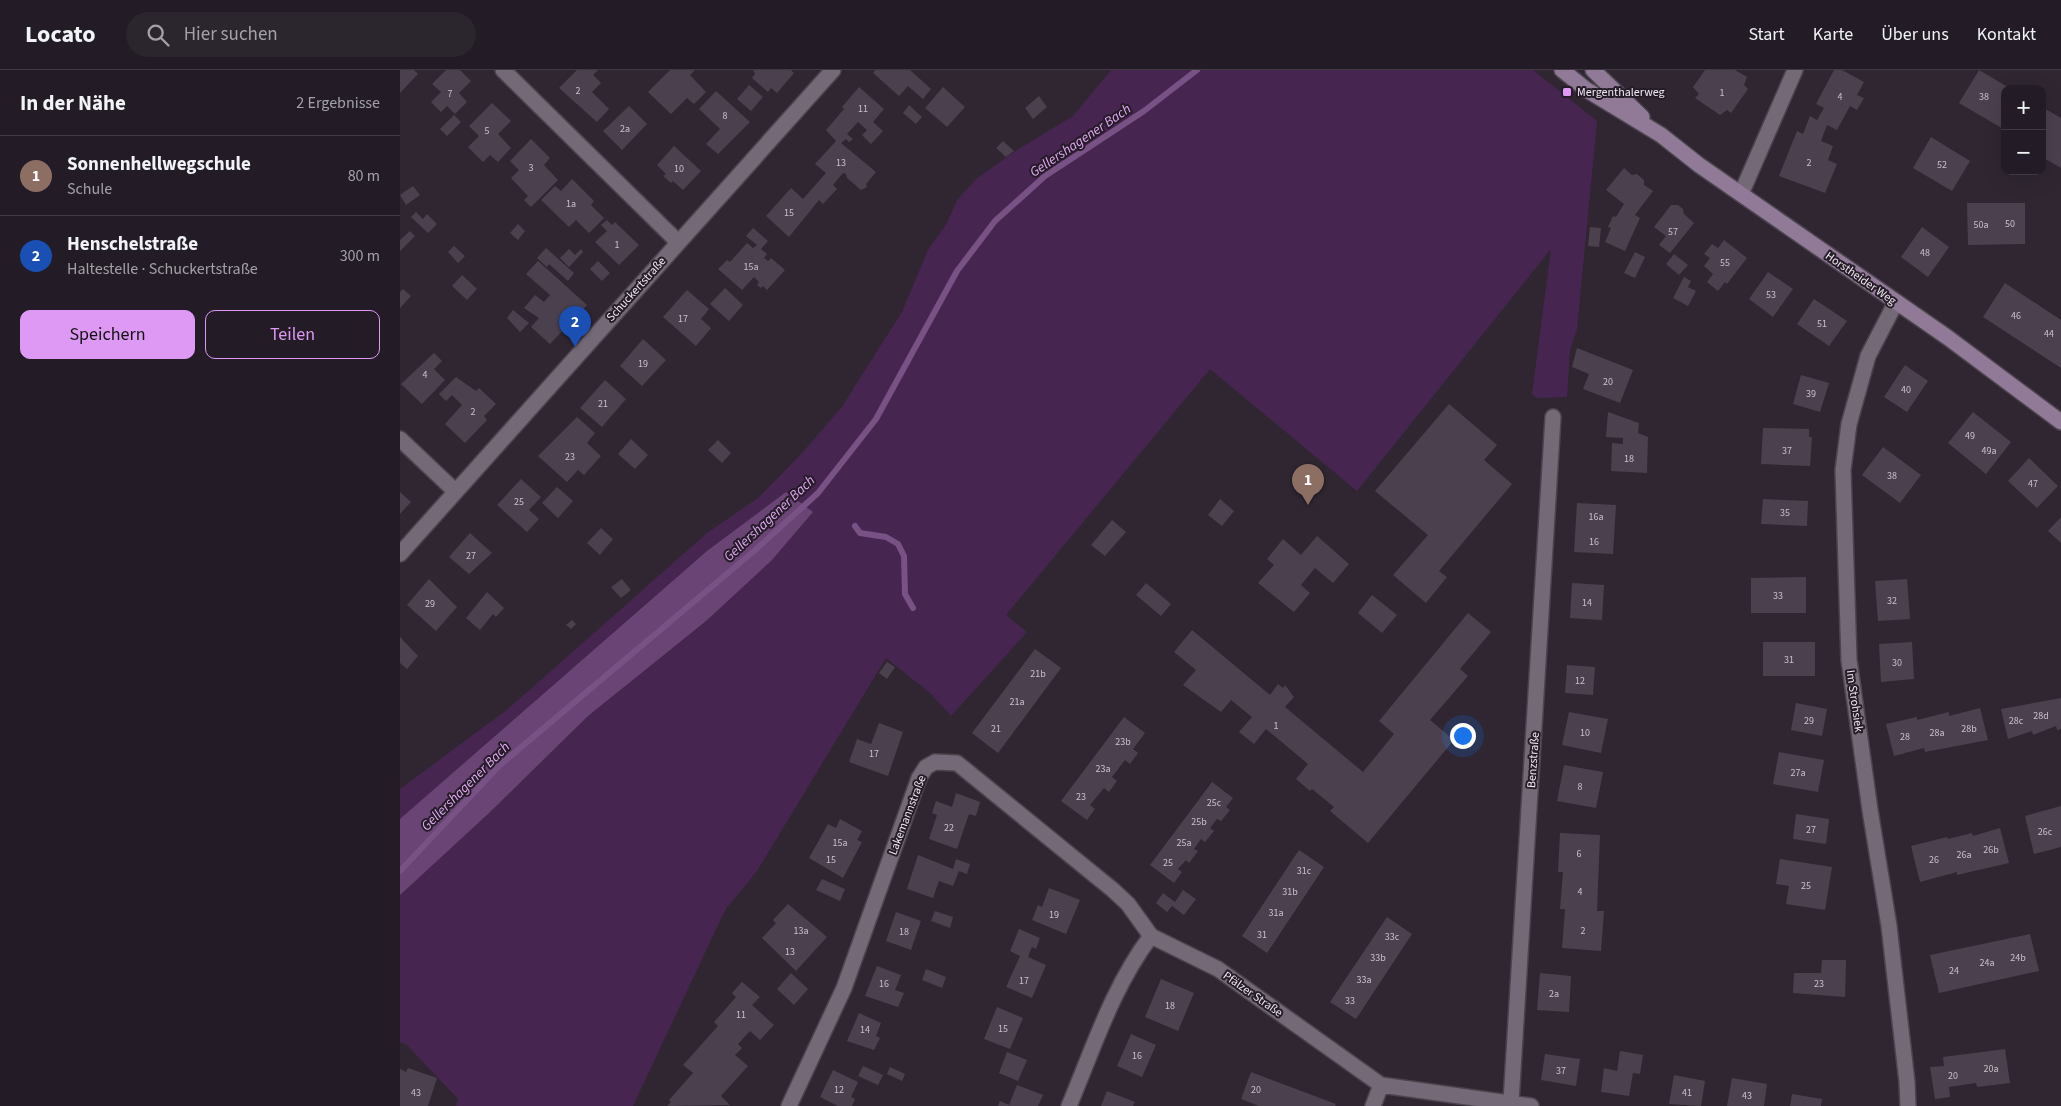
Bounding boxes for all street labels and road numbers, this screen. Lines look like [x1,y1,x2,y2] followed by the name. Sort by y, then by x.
[1822,248,1900,309] street label: Horstheider Weg
[603,253,670,325] street label: Schuckertstraße
[1842,669,1867,733] street label: Im Strohsiek
[1523,731,1544,789] street label: Benzstraße
[884,773,931,858] street label: Lakemannstraße
[1219,967,1286,1021] street label: Pfälzer Straße

